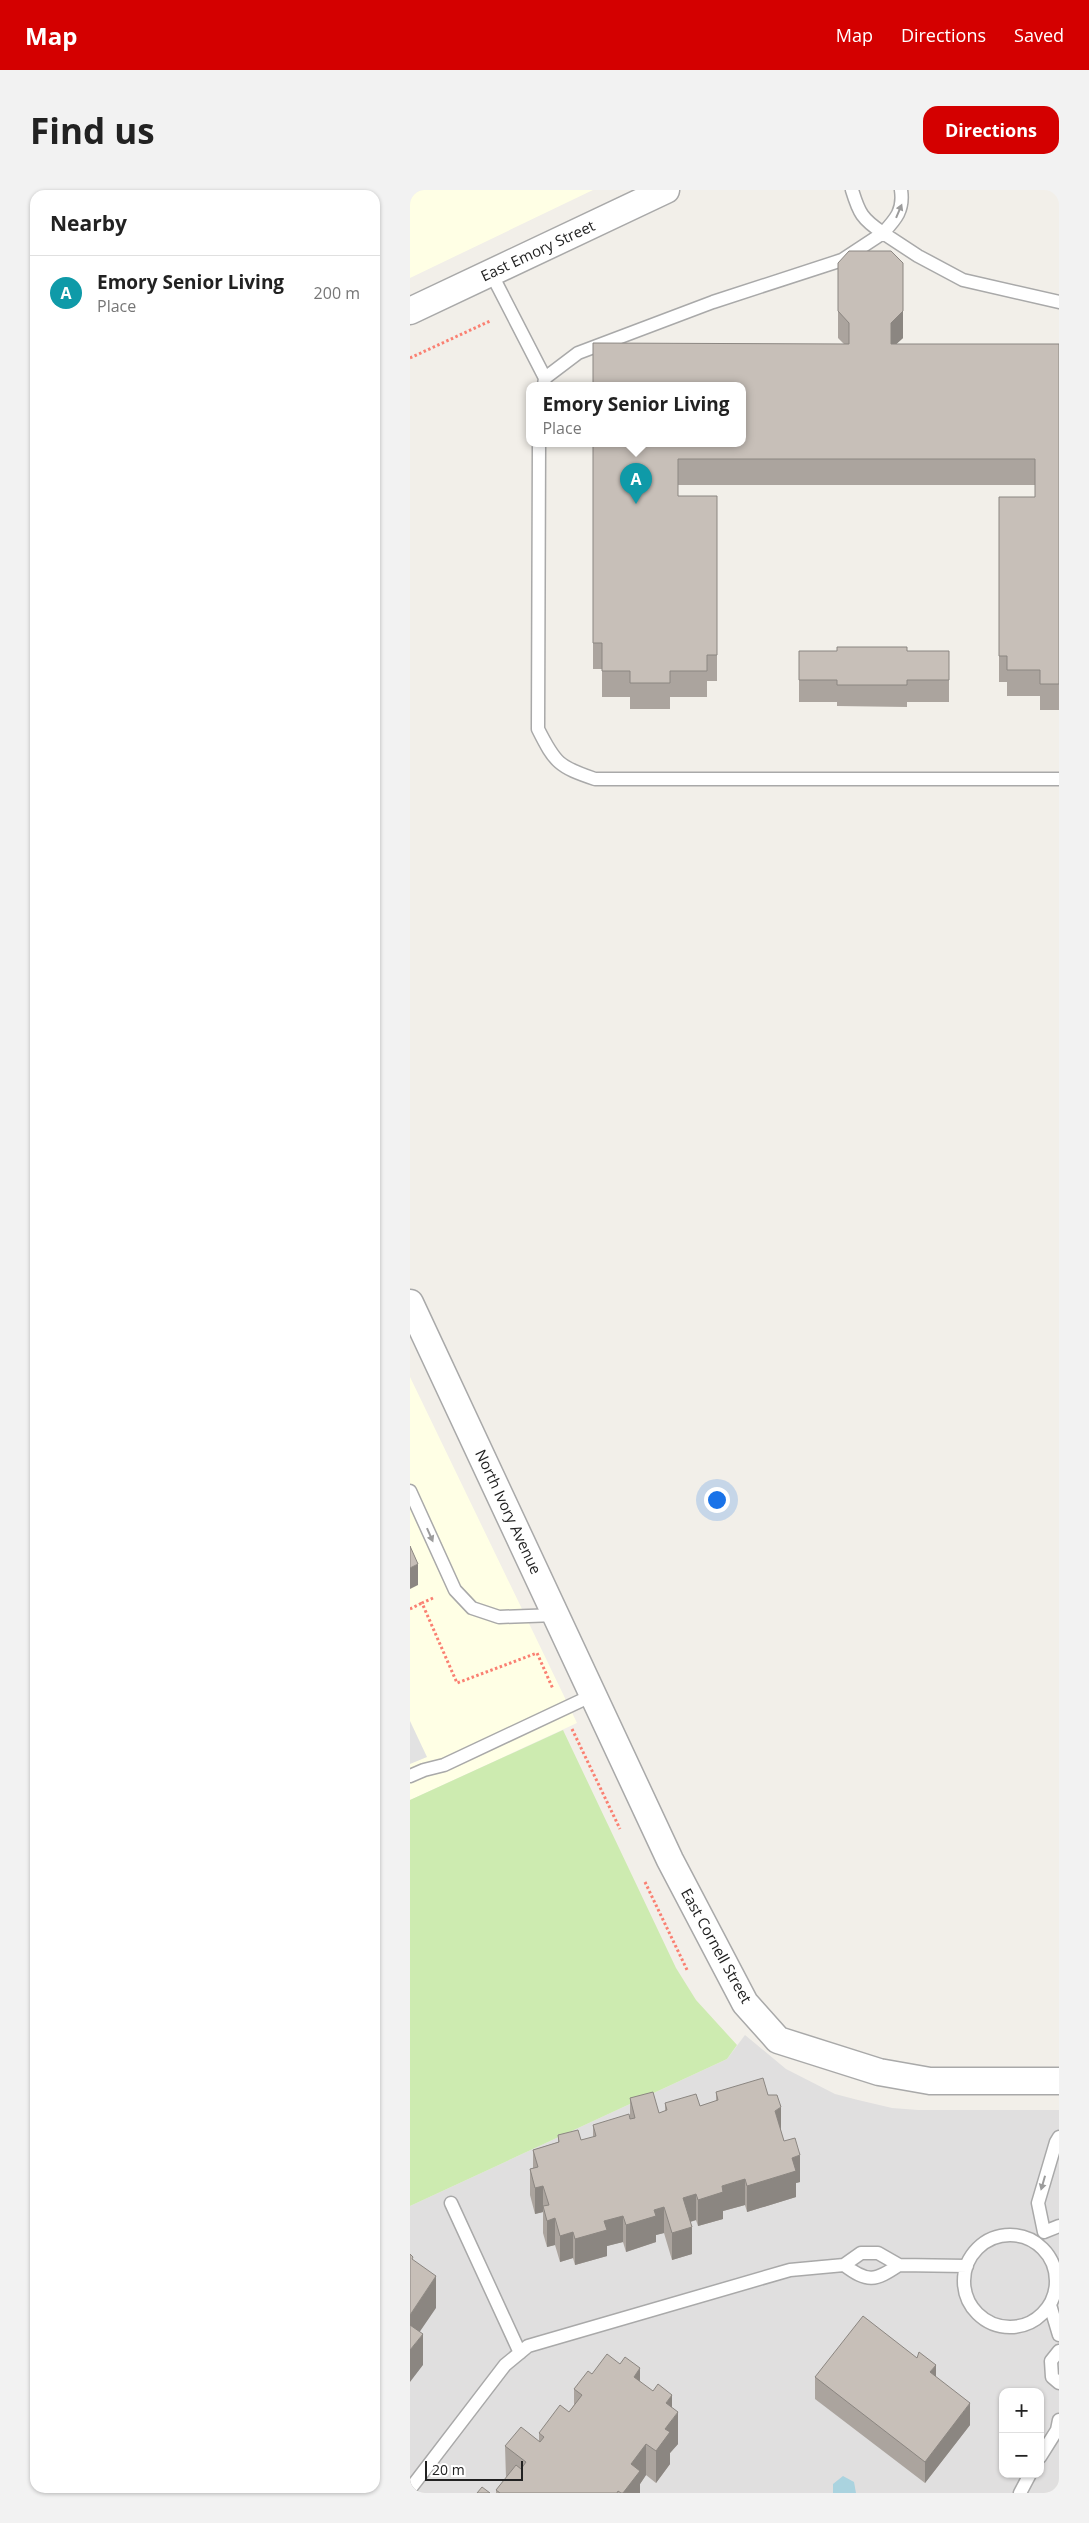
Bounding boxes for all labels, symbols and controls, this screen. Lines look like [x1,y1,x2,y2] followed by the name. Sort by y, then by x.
[25,19,77,52] text: Map
[836,23,873,47] text: Map
[901,23,986,47] text: Directions
[1014,23,1064,47] text: Saved
[923,106,1059,154] button: Directions
[30,107,155,154] text: Find us
[895,203,904,218] one-way arrow
[50,209,127,237] text: Nearby
[477,215,598,285] street label: East Emory Street
[97,269,284,295] text: Emory Senior Living
[60,282,72,304] text: A
[314,282,360,304] text: 200 m
[97,295,136,317] text: Place
[526,382,746,447] popup
[542,391,730,417] text: Emory Senior Living
[542,417,582,439] text: Place
[620,463,652,504] pin: A
[471,1446,547,1577] street label: North Ivory Avenue
[704,1487,730,1513] your location
[426,1528,435,1543] one-way arrow
[677,1884,757,2007] street label: East Cornell Street
[1039,2176,1047,2191] one-way arrow
[999,2388,1044,2478] map controls
[999,2388,1044,2433] button: +
[999,2433,1044,2478] button: −
[425,2458,522,2481] scale bar
[432,2460,465,2479] text: 20 m

